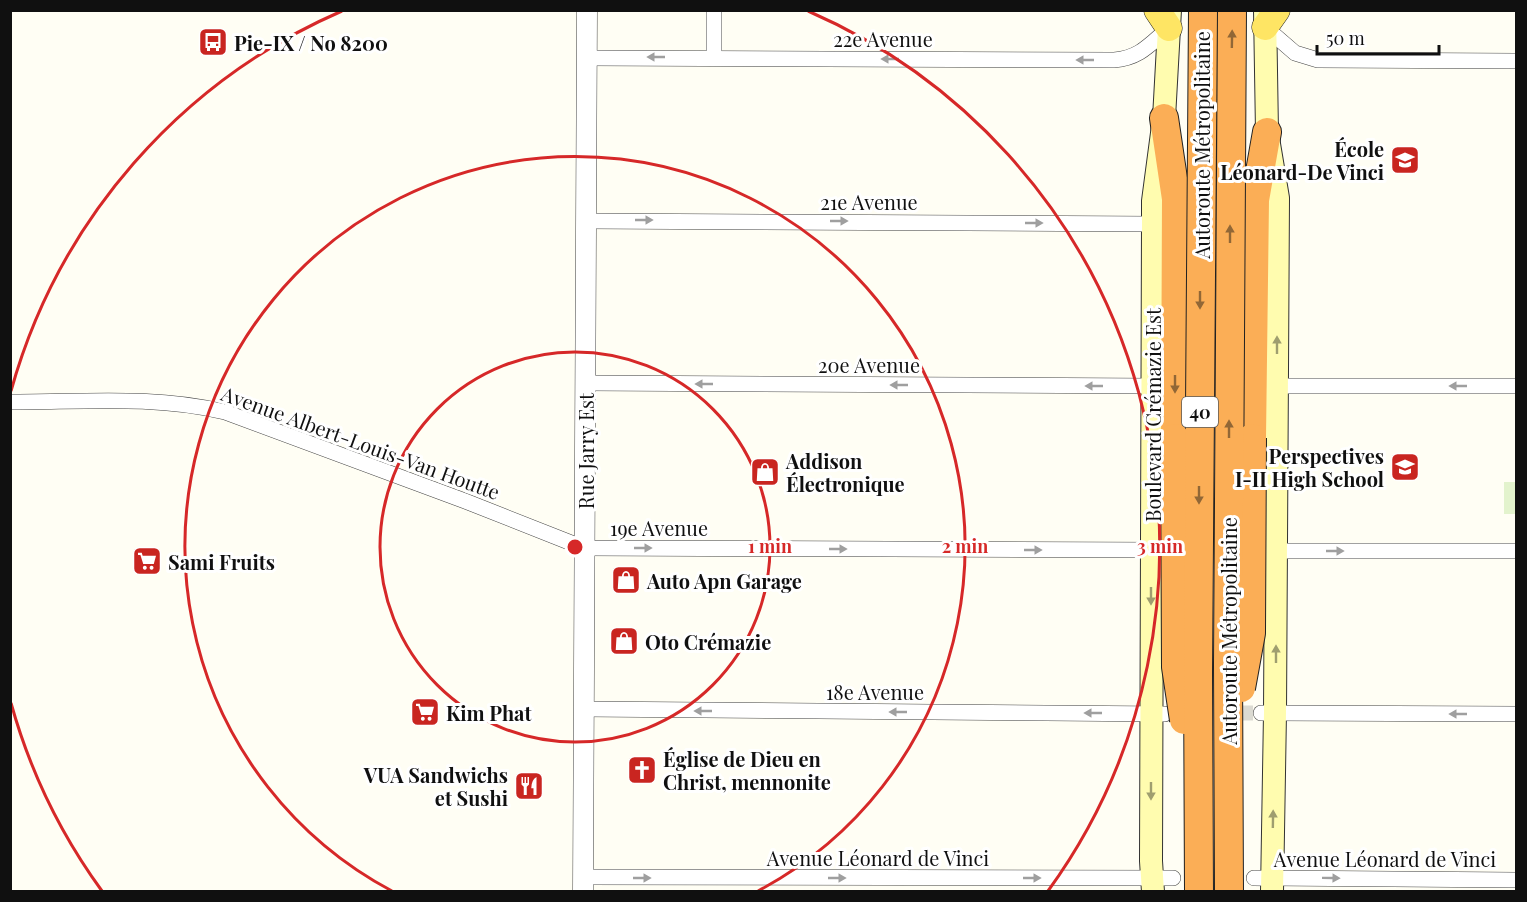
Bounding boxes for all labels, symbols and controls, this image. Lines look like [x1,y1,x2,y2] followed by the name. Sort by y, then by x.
[1317,18,1438,56] scale bar
[833,25,933,52] street label: 22e Avenue
[197,26,229,58] bus stop icon: Pie-IX / No 8200
[1326,26,1365,50] text: 50 m
[234,29,388,56] place label: Pie-IX / No 8200
[1227,30,1237,49] one-way arrow
[1188,31,1215,260] street label: Autoroute Métropolitaine
[646,52,665,62] one-way arrow
[881,54,900,64] one-way arrow
[1076,55,1095,65] one-way arrow
[1220,135,1384,185] place label: École Léonard-De Vinci
[1389,144,1421,176] school or university icon: École Léonard-De Vinci
[820,188,918,215] street label: 21e Avenue
[635,215,654,225] one-way arrow
[830,216,849,226] one-way arrow
[1025,218,1044,228] one-way arrow
[1225,225,1235,244] one-way arrow
[1195,290,1205,309] one-way arrow
[1139,307,1166,522] street label: Boulevard Crémazie Est
[1272,336,1282,355] one-way arrow
[818,351,920,378] street label: 20e Avenue
[1170,374,1180,393] one-way arrow
[217,379,504,505] street label: Avenue Albert-Louis-Van Houtte
[695,379,714,389] one-way arrow
[890,380,909,390] one-way arrow
[1085,381,1104,391] one-way arrow
[1449,381,1468,391] one-way arrow
[572,392,599,509] street label: Rue Jarry Est
[1182,397,1218,427] road number: 40
[1224,420,1234,439] one-way arrow
[1235,442,1384,492] place label: Perspectives I-II High School
[785,447,905,497] place label: Addison Électronique
[1389,451,1421,483] school or university icon: Perspectives I-II High School
[749,456,781,488] shop icon: Addison Électronique
[1194,485,1204,504] one-way arrow
[610,514,708,541] street label: 19e Avenue
[1215,517,1242,746] street label: Autoroute Métropolitaine
[748,534,792,558] text: 1 min
[942,534,988,558] text: 2 min
[1137,534,1183,558] text: 3 min
[565,537,585,557] centre of rings
[633,543,652,553] one-way arrow
[828,544,847,554] one-way arrow
[131,545,163,577] supermarket icon: Sami Fruits
[1023,545,1042,555] one-way arrow
[1325,546,1344,556] one-way arrow
[168,548,275,575] place label: Sami Fruits
[610,564,642,596] shop icon: Auto Apn Garage
[646,567,802,594] place label: Auto Apn Garage
[1146,586,1156,605] one-way arrow
[608,625,640,657] shop icon: Oto Crémazie
[645,628,771,655] place label: Oto Crémazie
[1271,645,1281,664] one-way arrow
[826,678,924,705] street label: 18e Avenue
[409,696,441,728] supermarket icon: Kim Phat
[446,699,532,726] place label: Kim Phat
[693,706,712,716] one-way arrow
[888,707,907,717] one-way arrow
[1083,708,1102,718] one-way arrow
[1449,709,1468,719] one-way arrow
[663,745,831,795] place label: Église de Dieu en Christ, mennonite
[626,754,658,786] church icon: Église de Dieu en Christ, mennonite
[363,761,508,811] place label: VUA Sandwichs et Sushi
[513,770,545,802] restaurant icon: VUA Sandwichs et Sushi
[1146,781,1156,800] one-way arrow
[1269,810,1278,829] one-way arrow
[766,844,989,871] street label: Avenue Léonard de Vinci
[1273,845,1496,872] street label: Avenue Léonard de Vinci
[632,873,651,883] one-way arrow
[827,873,846,883] one-way arrow
[1022,873,1041,883] one-way arrow
[1321,873,1340,883] one-way arrow

